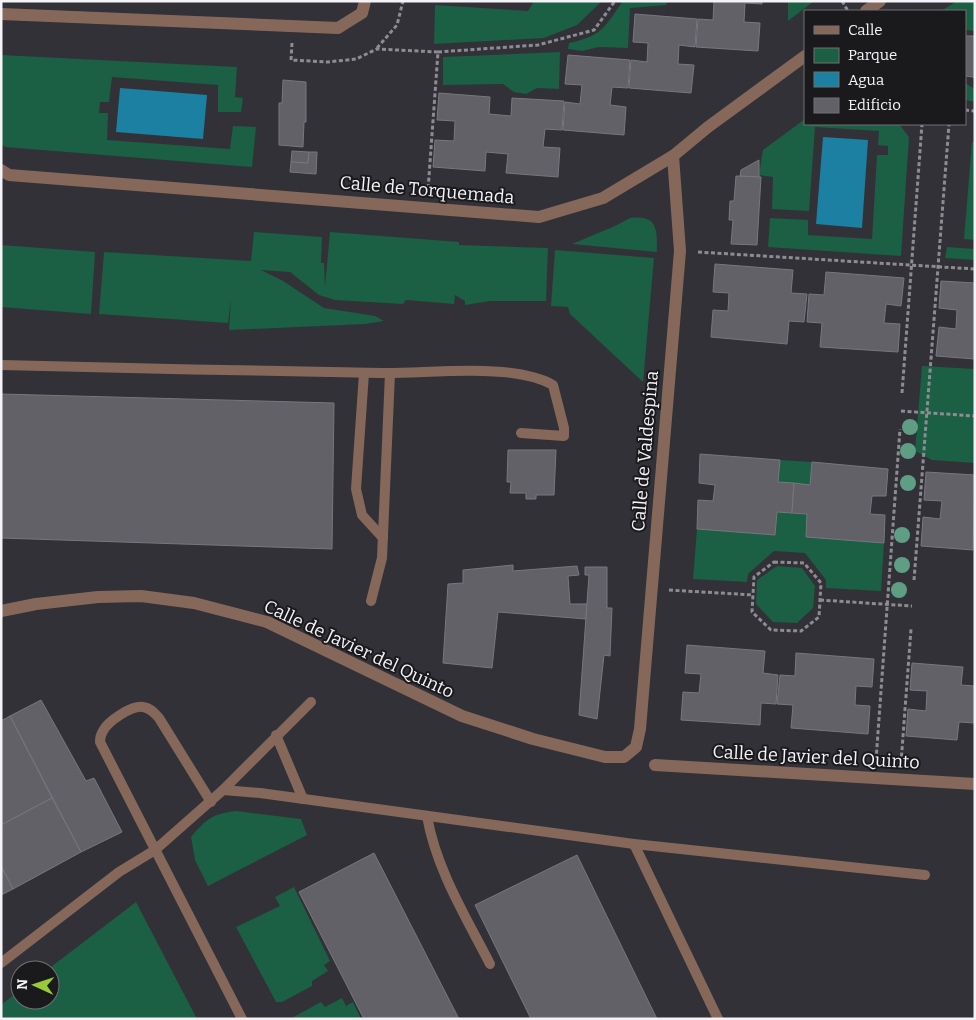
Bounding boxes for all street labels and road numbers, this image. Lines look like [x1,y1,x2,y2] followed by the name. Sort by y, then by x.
[339,171,515,209] street label: Calle de Torquemada
[627,369,663,532] street label: Calle de Valdespina
[260,595,458,703] street label: Calle de Javier del Quinto
[712,741,920,773] street label: Calle de Javier del Quinto

